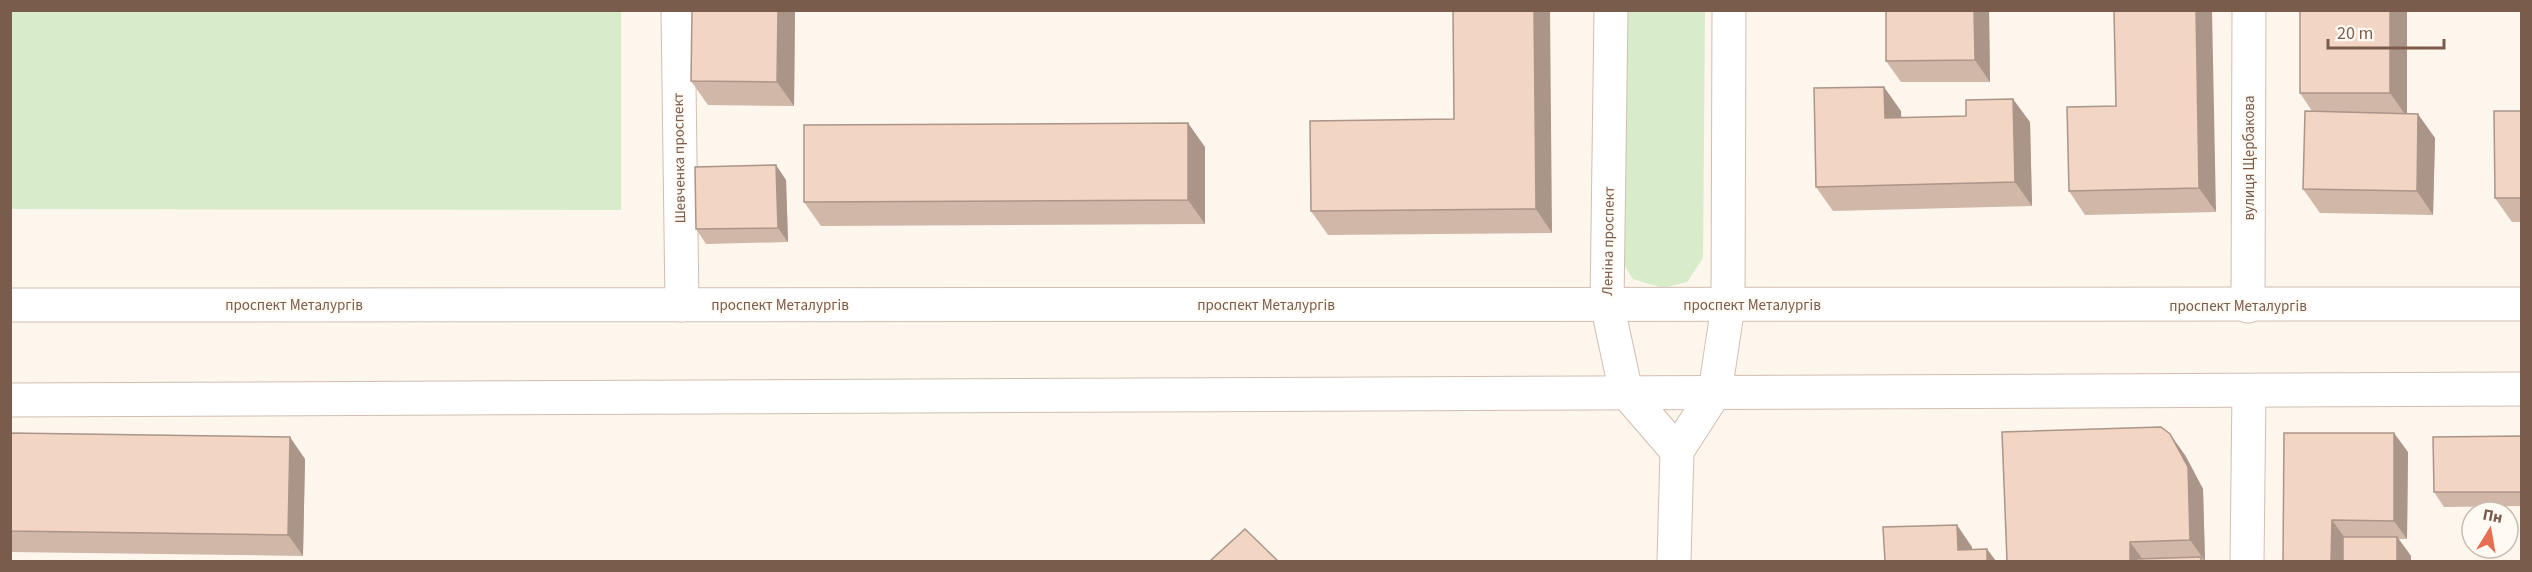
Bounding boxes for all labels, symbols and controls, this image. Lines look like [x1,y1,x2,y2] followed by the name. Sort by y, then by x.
[2328,12,2444,50] scale bar
[2337,21,2373,46] text: 20 m
[668,92,691,224] street label: Шевченка проспект
[2239,95,2260,221] street label: вулиця Щербакова
[1597,186,1620,296] street label: Леніна проспект
[225,295,363,316] street label: проспект Металургів
[711,295,849,316] street label: проспект Металургів
[1197,295,1335,316] street label: проспект Металургів
[1683,295,1821,316] street label: проспект Металургів
[2169,296,2307,317] street label: проспект Металургів
[2460,500,2520,560] north arrow
[2481,504,2505,529] text: Пн

